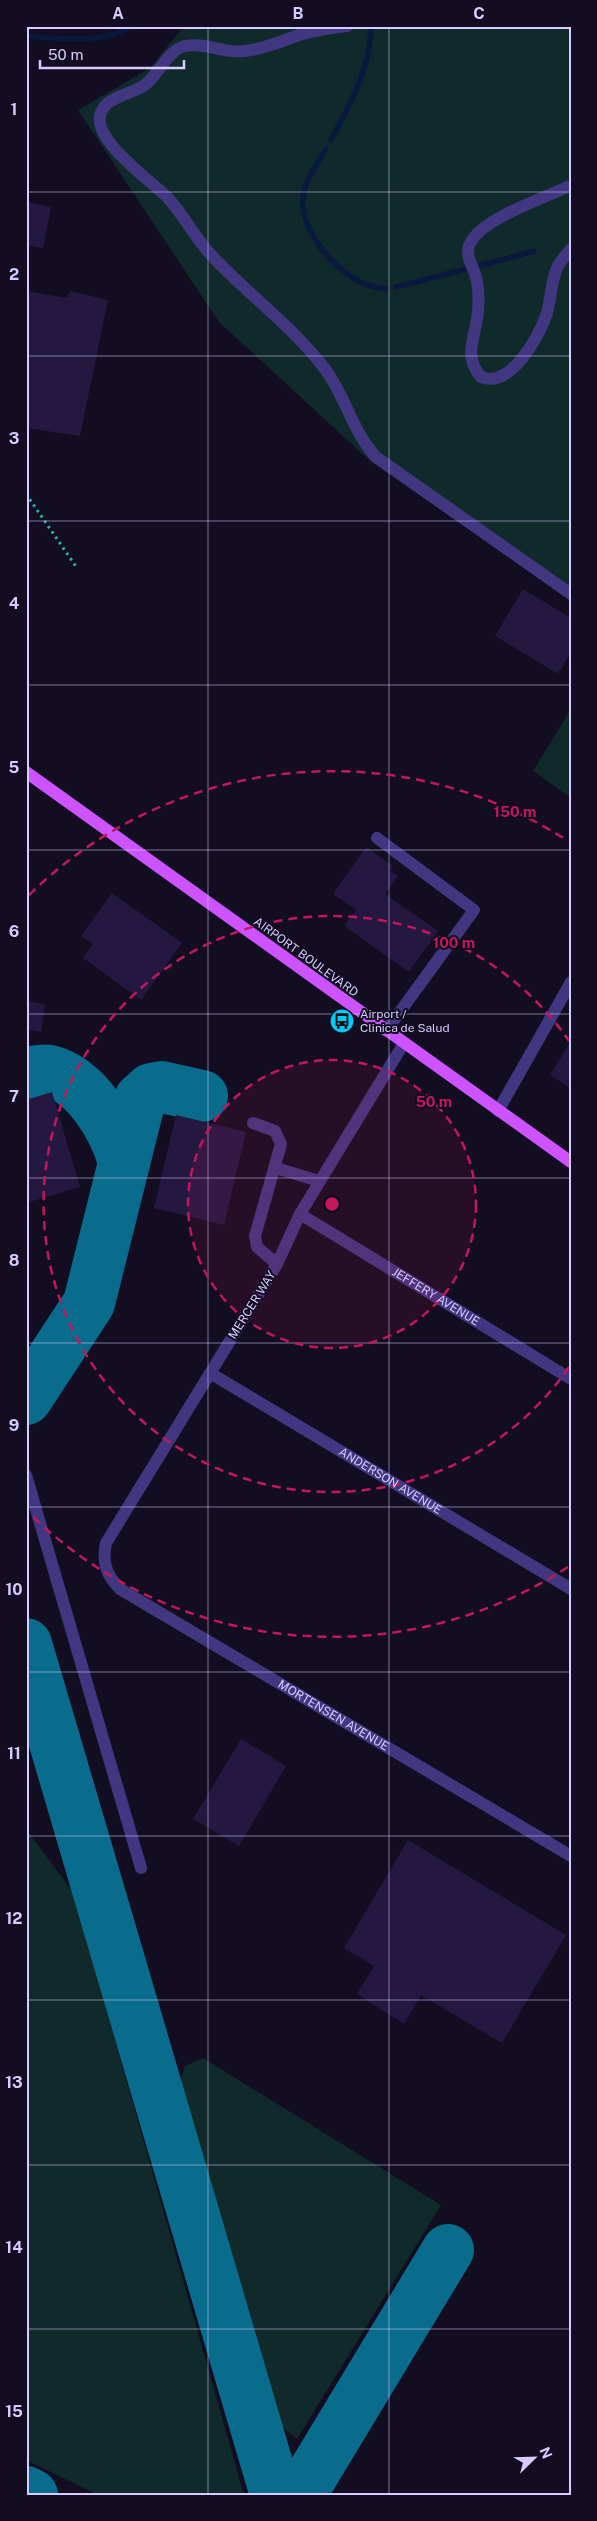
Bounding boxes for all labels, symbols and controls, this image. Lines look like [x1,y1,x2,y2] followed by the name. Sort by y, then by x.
[112,4,124,23] text: A
[293,4,304,23] text: B
[473,4,485,23] text: C
[40,38,184,70] scale bar
[48,46,83,63] text: 50 m
[11,100,17,119] text: 1
[9,265,19,284] text: 2
[9,429,19,448] text: 3
[9,594,20,613] text: 4
[9,758,20,777] text: 5
[493,803,537,820] text: 150 m
[251,914,361,1000] street label: AIRPORT BOULEVARD
[9,922,19,941] text: 6
[433,934,475,951] text: 100 m
[360,1007,450,1035] place label: Airport / Clinica de Salud
[329,1008,355,1034] bus stop icon: Airport / Clinica de Salud
[9,1087,19,1106] text: 7
[416,1093,452,1110] text: 50 m
[323,1195,341,1213] centre of rings
[9,1251,20,1270] text: 8
[390,1265,482,1329] street label: JEFFERY AVENUE
[225,1268,279,1342] street label: MERCER WAY
[9,1416,19,1435] text: 9
[336,1445,444,1517] street label: ANDERSON AVENUE
[5,1580,23,1599] text: 10
[275,1677,391,1754] street label: MORTENSEN AVENUE
[7,1744,21,1763] text: 11
[5,1909,23,1928] text: 12
[5,2073,23,2092] text: 13
[5,2238,23,2257] text: 14
[5,2402,23,2421] text: 15
[510,2434,560,2484] north arrow
[536,2445,555,2461] text: N

